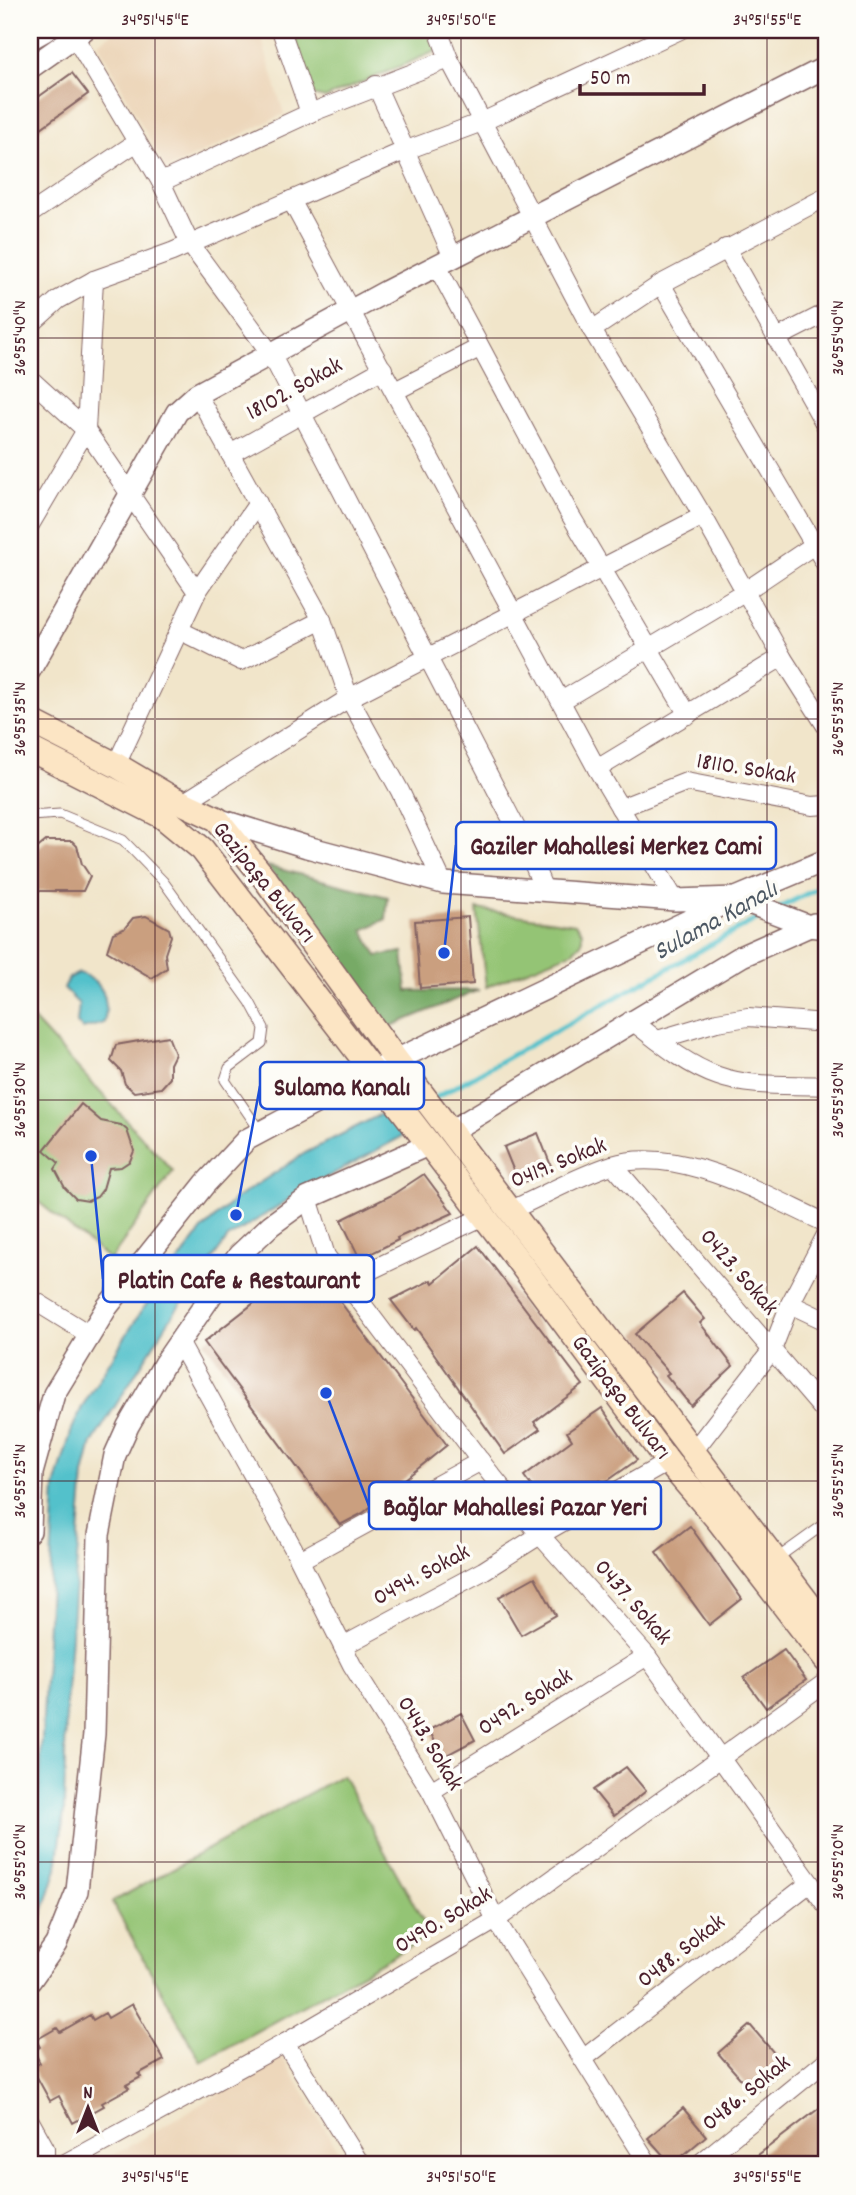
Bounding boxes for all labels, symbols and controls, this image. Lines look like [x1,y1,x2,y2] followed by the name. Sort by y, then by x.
[121,9,189,34] text: 34°51'45"E
[426,9,496,34] text: 34°51'50"E
[733,9,801,34] text: 34°51'55"E
[580,52,704,96] scale bar
[590,65,630,95] text: 50 m
[9,300,34,376] text: 36°55'40"N
[827,300,852,376] text: 36°55'40"N
[241,350,349,430] street label: 18102. Sokak
[9,682,34,756] text: 36°55'35"N
[827,682,852,756] text: 36°55'35"N
[694,745,798,795] street label: 18110. Sokak
[203,815,323,951] street label: Gazipaşa Bulvarı
[456,822,776,869] callout: Gaziler Mahallesi Merkez Cami
[470,830,762,867] text: Gaziler Mahallesi Merkez Cami
[647,872,787,971] water label: Sulama Kanalı
[9,1062,34,1138] text: 36°55'30"N
[260,1062,424,1109] callout: Sulama Kanalı
[827,1062,852,1138] text: 36°55'30"N
[274,1071,410,1108] text: Sulama Kanalı
[506,1129,612,1199] street label: 0419. Sokak
[690,1222,786,1324] street label: 0423. Sokak
[103,1255,374,1302] callout: Platin Cafe & Restaurant
[118,1264,361,1301] text: Platin Cafe & Restaurant
[562,1329,678,1467] street label: Gazipaşa Bulvarı
[9,1444,34,1518] text: 36°55'25"N
[827,1444,852,1518] text: 36°55'25"N
[369,1482,661,1529] callout: Bağlar Mahallesi Pazar Yeri
[383,1491,647,1528] text: Bağlar Mahallesi Pazar Yeri
[367,1536,477,1616] street label: 0494. Sokak
[585,1552,679,1654] street label: 0437. Sokak
[472,1660,580,1746] street label: 0492. Sokak
[387,1690,471,1798] street label: 0443. Sokak
[9,1824,34,1900] text: 36°55'20"N
[827,1824,852,1900] text: 36°55'20"N
[389,1878,499,1964] street label: 0490. Sokak
[631,1907,733,1997] street label: 0488. Sokak
[695,2047,799,2141] street label: 0486. Sokak
[52,2072,122,2142] north arrow
[83,2081,93,2108] text: N
[121,2166,189,2191] text: 34°51'45"E
[426,2166,496,2191] text: 34°51'50"E
[733,2166,801,2191] text: 34°51'55"E

